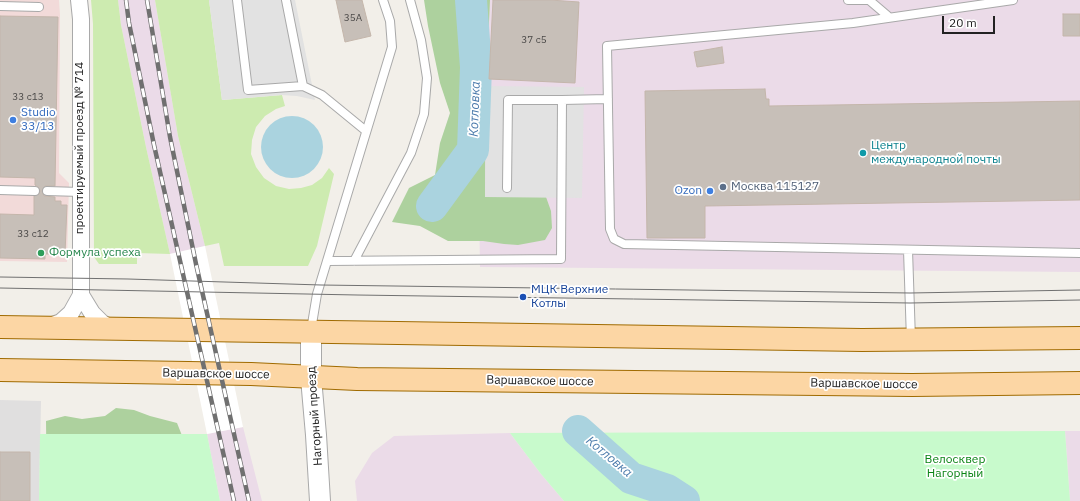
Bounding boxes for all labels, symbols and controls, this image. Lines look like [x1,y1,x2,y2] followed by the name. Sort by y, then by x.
[944,8,997,34] scale bar
[344,12,362,24] house number: 35А
[949,15,977,30] text: 20 m
[521,34,547,46] house number: 37 с5
[73,62,87,234] street label: проектируемый проезд № 714
[466,81,484,137] water label: Котловка
[12,91,44,103] house number: 33 с13
[21,106,56,134] place label: Studio 33/13
[8,115,18,125] marker: Studio 33/13
[871,139,1001,167] place label: Центр международной почты
[858,148,868,158] marker: Центр международной почты
[731,180,819,194] place label: Москва 115127
[718,182,728,192] marker: Москва 115127
[675,184,702,198] place label: Ozon
[705,186,715,196] marker: Ozon
[17,228,49,240] house number: 33 с12
[49,246,141,260] place label: Формула успеха
[36,248,46,258] marker: Формула успеха
[531,283,608,311] place label: МЦК Верхние Котлы
[518,292,528,302] marker: МЦК Верхние Котлы
[162,366,270,382] street label: Варшавское шоссе
[304,366,326,466] street label: Нагорный проезд
[486,373,594,389] street label: Варшавское шоссе
[810,376,918,392] street label: Варшавское шоссе
[583,433,635,481] water label: Котловка
[925,453,985,481] park label: Велосквер Нагорный

